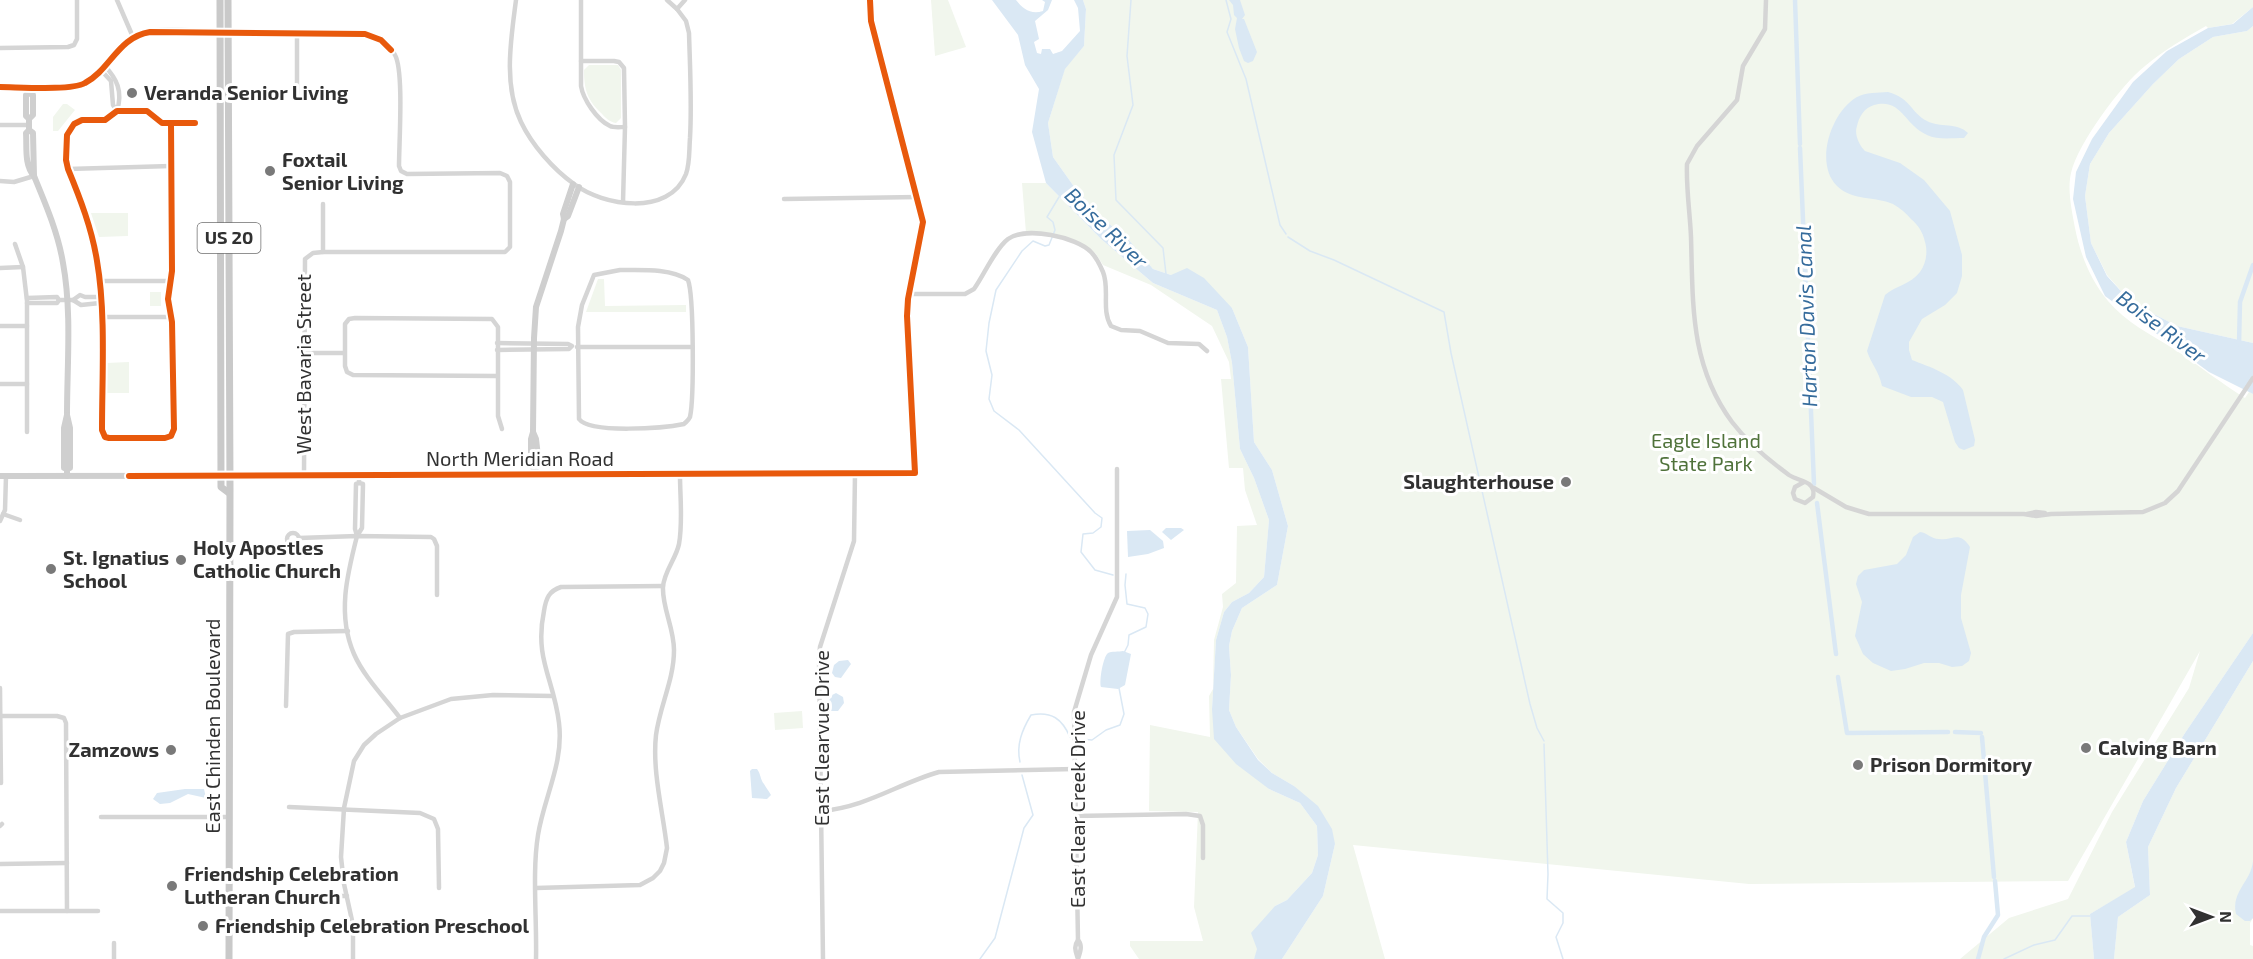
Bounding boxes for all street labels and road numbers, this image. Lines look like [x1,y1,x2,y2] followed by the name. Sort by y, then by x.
[198,223,260,253] road number: US 20
[291,273,315,454] street label: West Bavaria Street
[426,446,614,470] street label: North Meridian Road
[200,619,224,833] street label: East Chinden Boulevard
[809,650,833,826] street label: East Clearvue Drive
[1065,710,1089,908] street label: East Clear Creek Drive

